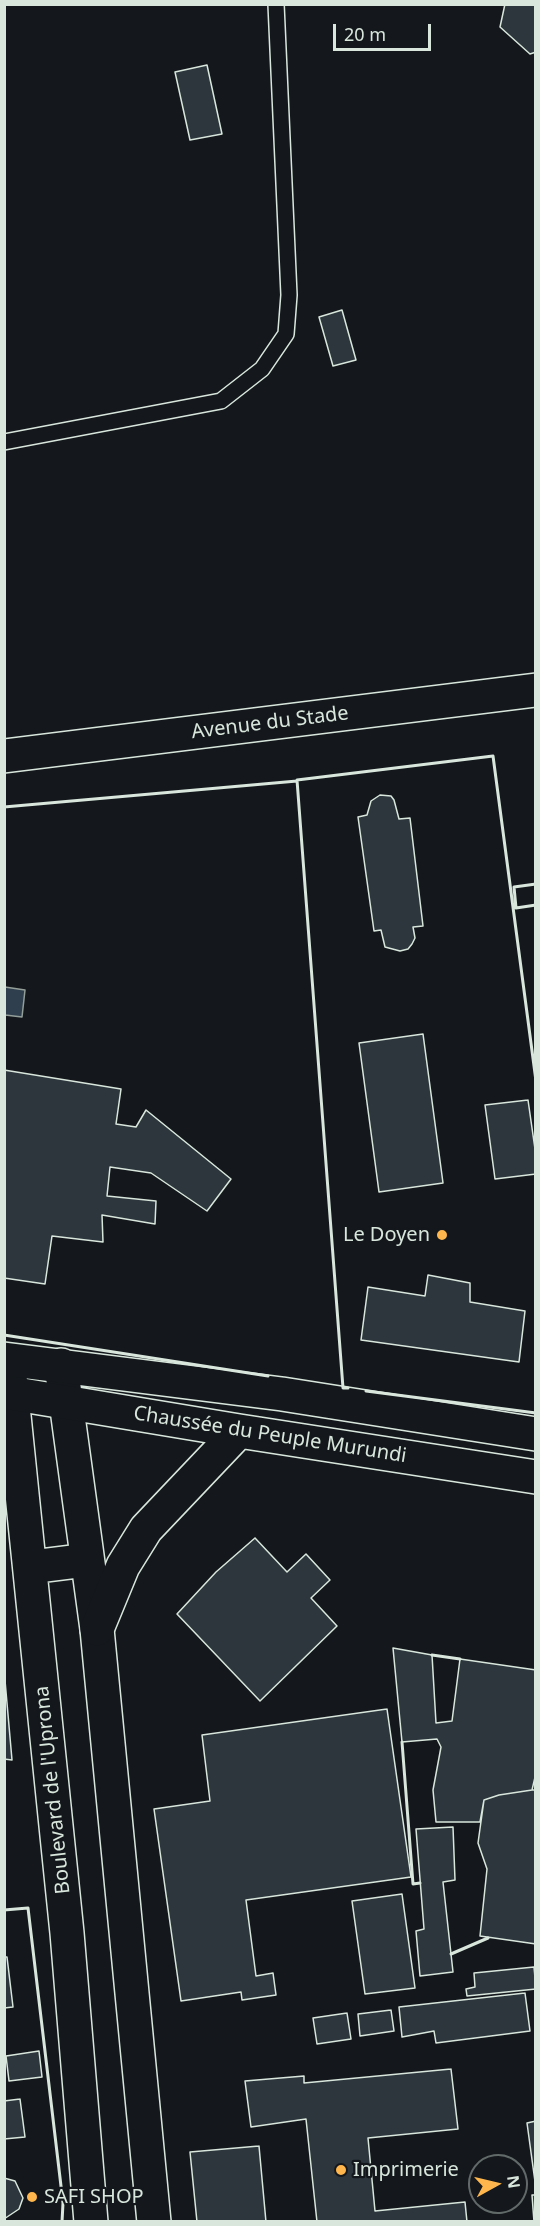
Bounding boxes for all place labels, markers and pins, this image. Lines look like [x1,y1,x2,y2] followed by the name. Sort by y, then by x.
[343,1223,430,1247] place label: Le Doyen
[435,1228,449,1242] marker: Le Doyen
[353,2158,459,2182] place label: Imprimerie
[334,2163,348,2177] marker: Imprimerie
[44,2185,144,2209] place label: SAFI SHOP
[25,2190,39,2204] marker: SAFI SHOP

